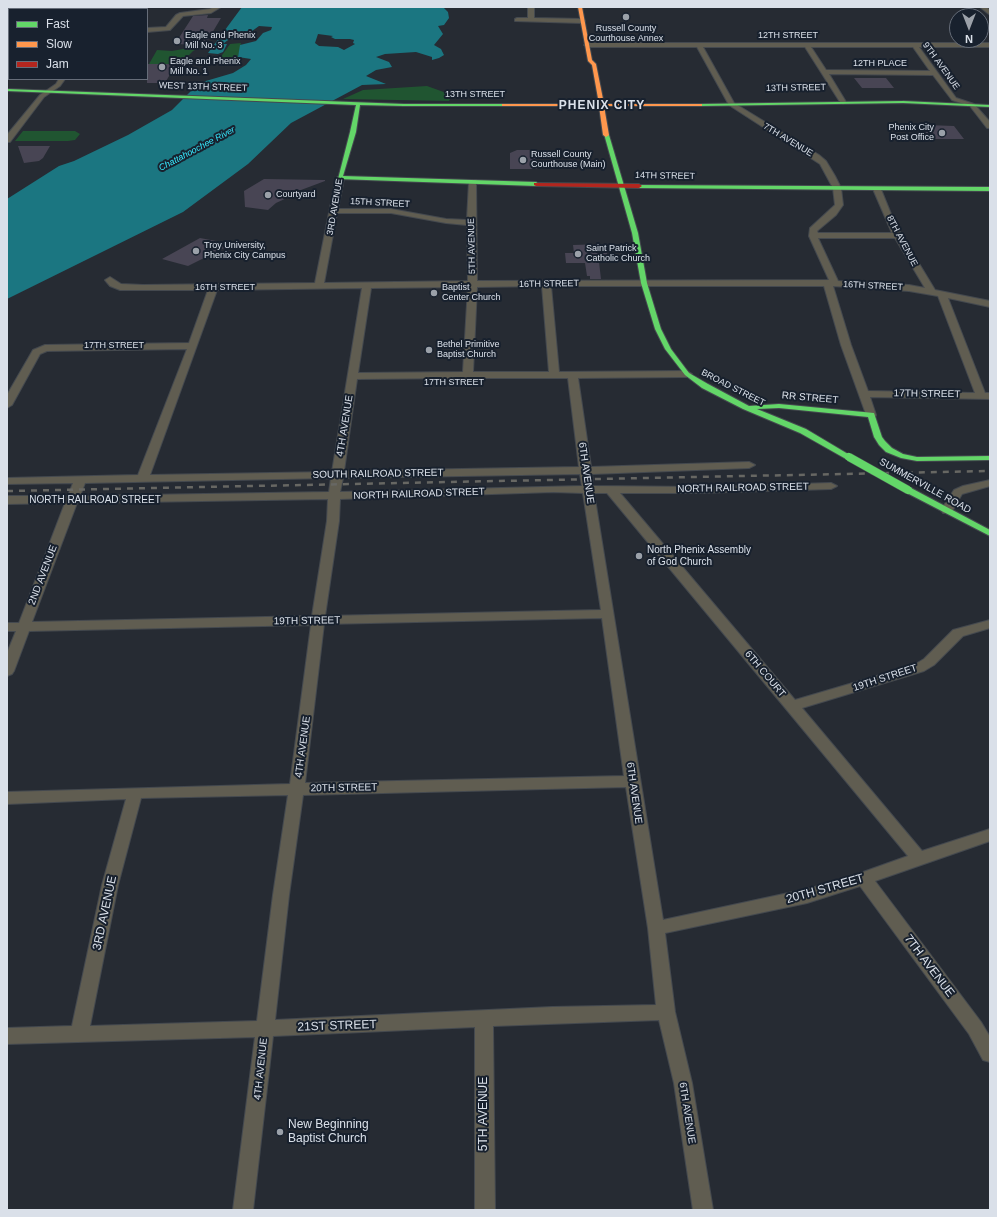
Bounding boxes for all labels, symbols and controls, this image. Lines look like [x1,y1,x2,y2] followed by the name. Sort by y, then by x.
[8,8,148,80] legend
[949,8,989,48] north arrow
[621,12,631,22] marker: Russell County Courthouse Annex
[46,17,69,31] text: Fast
[589,24,663,45] place label: Russell County Courthouse Annex
[185,31,256,52] place label: Eagle and Phenix Mill No. 3
[758,31,818,41] street label: 12TH STREET
[965,33,973,45] text: N
[172,36,182,46] marker: Eagle and Phenix Mill No. 3
[46,37,72,51] text: Slow
[920,40,962,92] street label: 9TH AVENUE
[46,57,69,71] text: Jam
[170,57,241,78] place label: Eagle and Phenix Mill No. 1
[853,59,907,69] street label: 12TH PLACE
[157,62,167,72] marker: Eagle and Phenix Mill No. 1
[159,80,247,94] street label: WEST 13TH STREET
[766,82,826,94] street label: 13TH STREET
[445,90,505,100] street label: 13TH STREET
[559,99,645,113] district label: PHENIX CITY
[761,121,815,159] street label: 7TH AVENUE
[888,123,934,144] place label: Phenix City Post Office
[157,124,237,174] water label: Chattahoochee River
[937,128,947,138] marker: Phenix City Post Office
[531,150,606,171] place label: Russell County Courthouse (Main)
[518,155,528,165] marker: Russell County Courthouse (Main)
[635,170,695,182] street label: 14TH STREET
[325,178,345,236] street label: 3RD AVENUE
[263,190,273,200] marker: Courtyard
[276,190,316,200] place label: Courtyard
[350,196,410,210] street label: 15TH STREET
[884,214,920,268] street label: 8TH AVENUE
[466,218,478,274] street label: 5TH AVENUE
[204,241,286,262] place label: Troy University, Phenix City Campus
[586,244,650,265] place label: Saint Patrick Catholic Church
[191,246,201,256] marker: Troy University, Phenix City Campus
[573,249,583,259] marker: Saint Patrick Catholic Church
[519,278,579,290] street label: 16TH STREET
[843,279,903,293] street label: 16TH STREET
[195,283,255,293] street label: 16TH STREET
[442,283,501,304] place label: Baptist Center Church
[429,288,439,298] marker: Baptist Center Church
[437,340,500,361] place label: Bethel Primitive Baptist Church
[84,341,144,351] street label: 17TH STREET
[424,345,434,355] marker: Bethel Primitive Baptist Church
[699,367,767,409] street label: BROAD STREET
[424,378,484,388] street label: 17TH STREET
[894,387,960,401] street label: 17TH STREET
[781,390,839,406] street label: RR STREET
[334,394,356,458] street label: 4TH AVENUE
[576,441,596,505] street label: 6TH AVENUE
[877,456,973,516] street label: SUMMERVILLE ROAD
[312,467,444,481] street label: SOUTH RAILROAD STREET
[677,481,809,495] street label: NORTH RAILROAD STREET
[353,486,485,502] street label: NORTH RAILROAD STREET
[29,494,161,506] street label: NORTH RAILROAD STREET
[26,543,60,607] street label: 2ND AVENUE
[647,544,751,568] place label: North Phenix Assembly of God Church
[634,551,644,561] marker: North Phenix Assembly of God Church
[274,614,340,628] street label: 19TH STREET
[742,648,788,700] street label: 6TH COURT
[851,662,919,694] street label: 19TH STREET
[293,715,313,779] street label: 4TH AVENUE
[624,761,644,825] street label: 6TH AVENUE
[311,781,377,795] street label: 20TH STREET
[785,871,865,907] street label: 20TH STREET
[90,874,120,952] street label: 3RD AVENUE
[901,932,957,1000] street label: 7TH AVENUE
[297,1017,377,1035] street label: 21ST STREET
[252,1038,270,1100] street label: 4TH AVENUE
[477,1077,491,1151] street label: 5TH AVENUE
[676,1081,698,1145] street label: 6TH AVENUE
[288,1118,369,1146] place label: New Beginning Baptist Church
[275,1127,285,1137] marker: New Beginning Baptist Church

